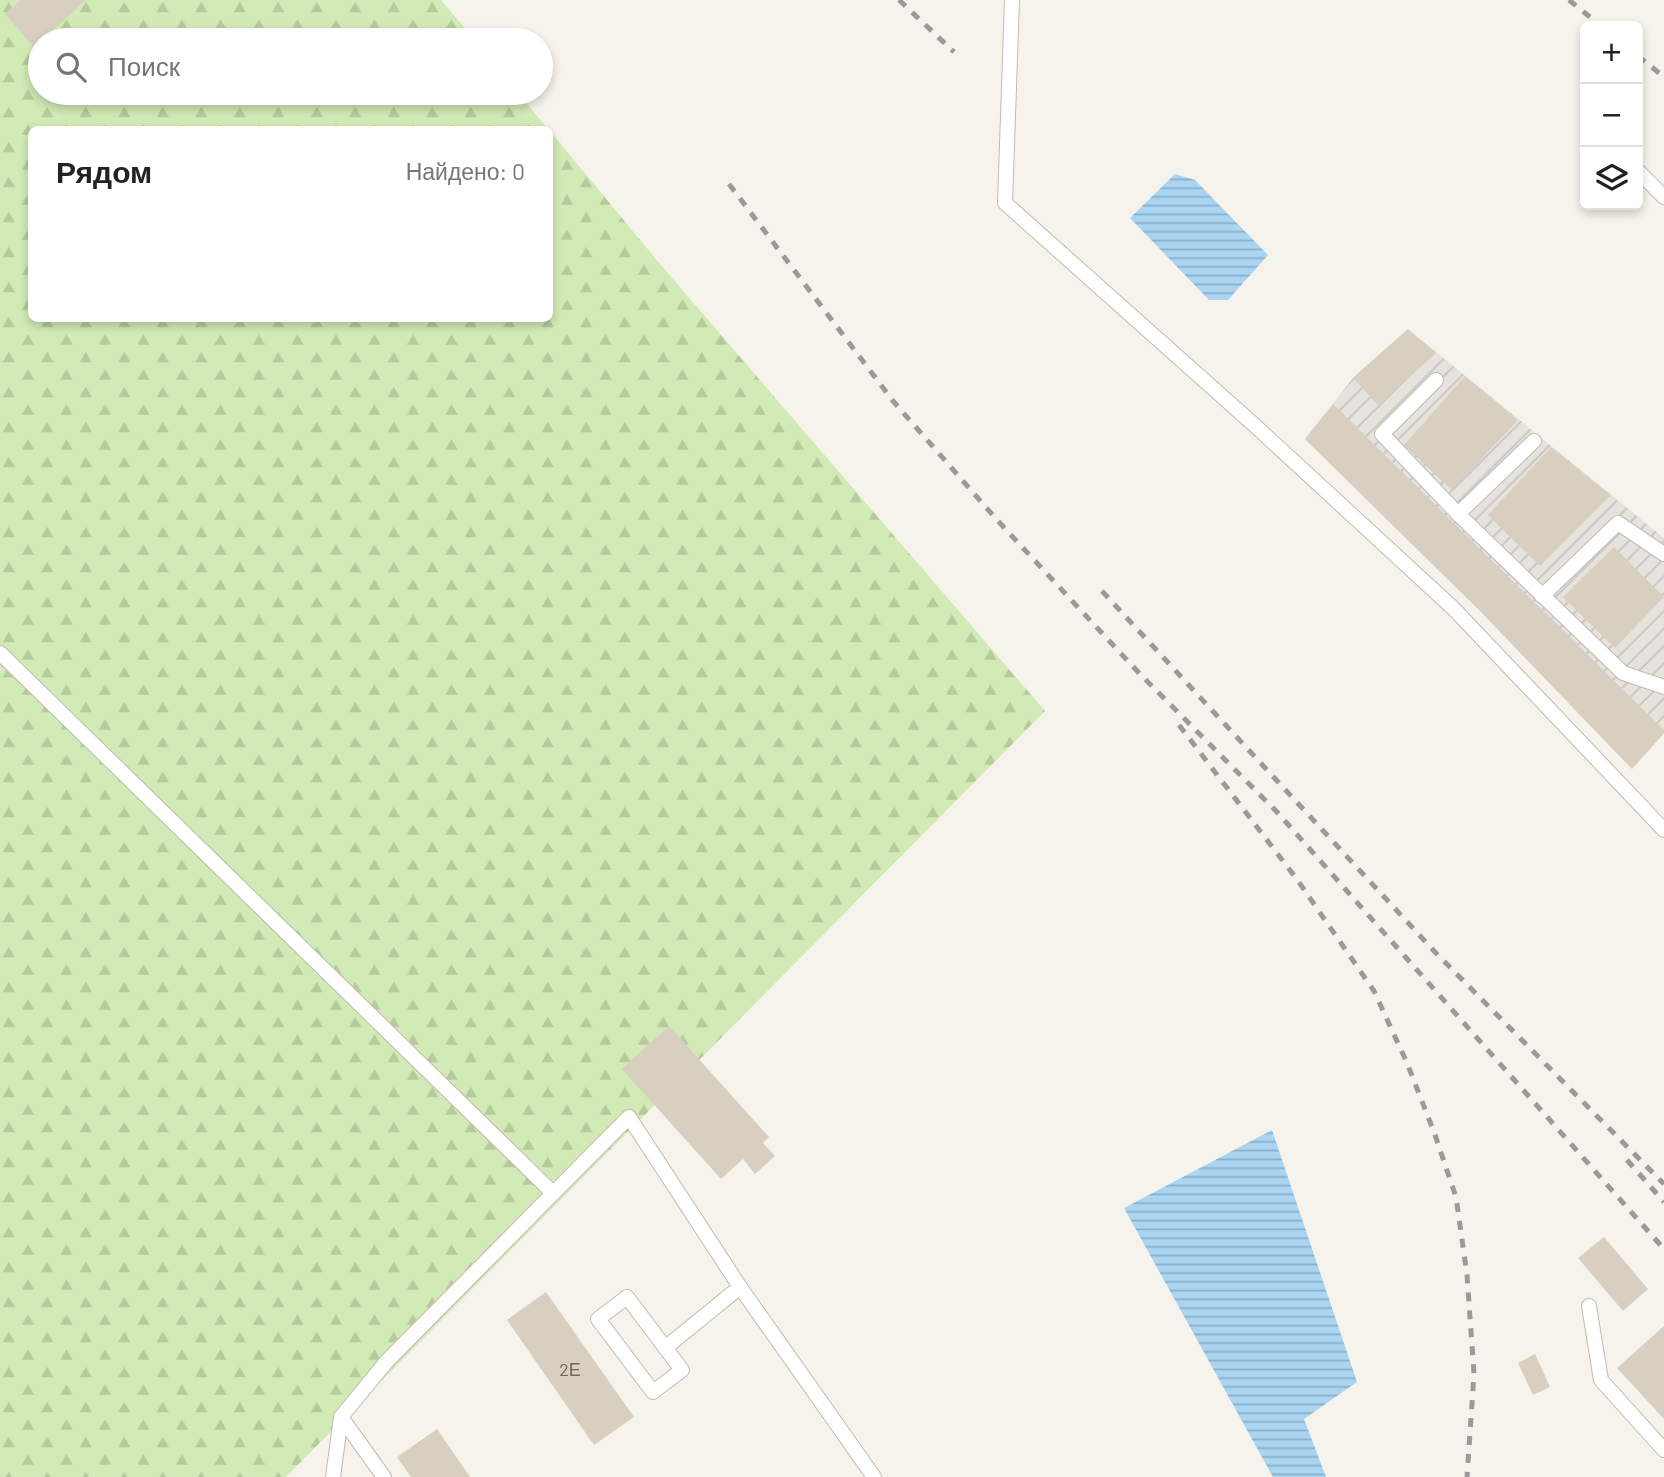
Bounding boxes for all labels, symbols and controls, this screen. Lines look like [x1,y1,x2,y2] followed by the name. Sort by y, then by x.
[1580,21,1643,210] map controls
[1580,21,1643,84] button: +
[28,28,553,105] search box
[52,48,90,86] icon: search
[108,50,180,81] text: Поиск
[1580,84,1643,147] button: −
[1580,147,1643,210] button: layers
[56,153,152,189] text: Рядом
[406,157,525,185] text: Найдено: 0
[559,1358,581,1380] house number: 2Е

